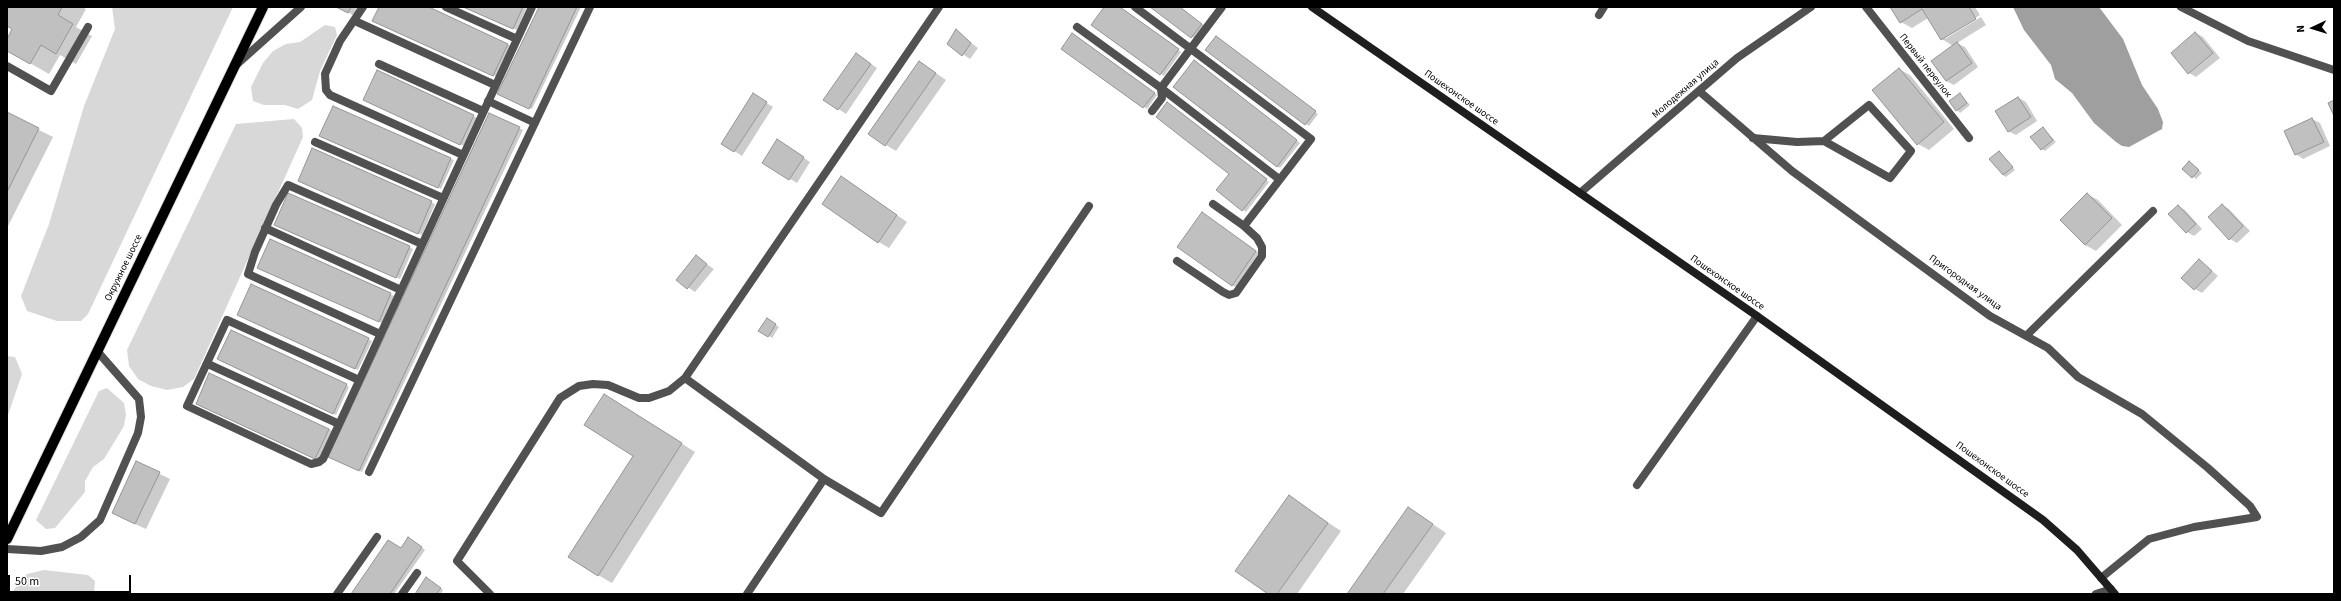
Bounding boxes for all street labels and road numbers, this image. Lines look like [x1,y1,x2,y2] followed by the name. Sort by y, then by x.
[1896,32,1954,100] street label: Первый переулок
[1650,57,1722,121] street label: Молодежная улица
[1422,68,1500,128] street label: Пошехонское шоссе
[103,233,145,303] street label: Окружное шоссе
[1688,253,1766,313] street label: Пошехонское шоссе
[1926,253,2004,313] street label: Пригородная улица
[1953,439,2031,501] street label: Пошехонское шоссе

